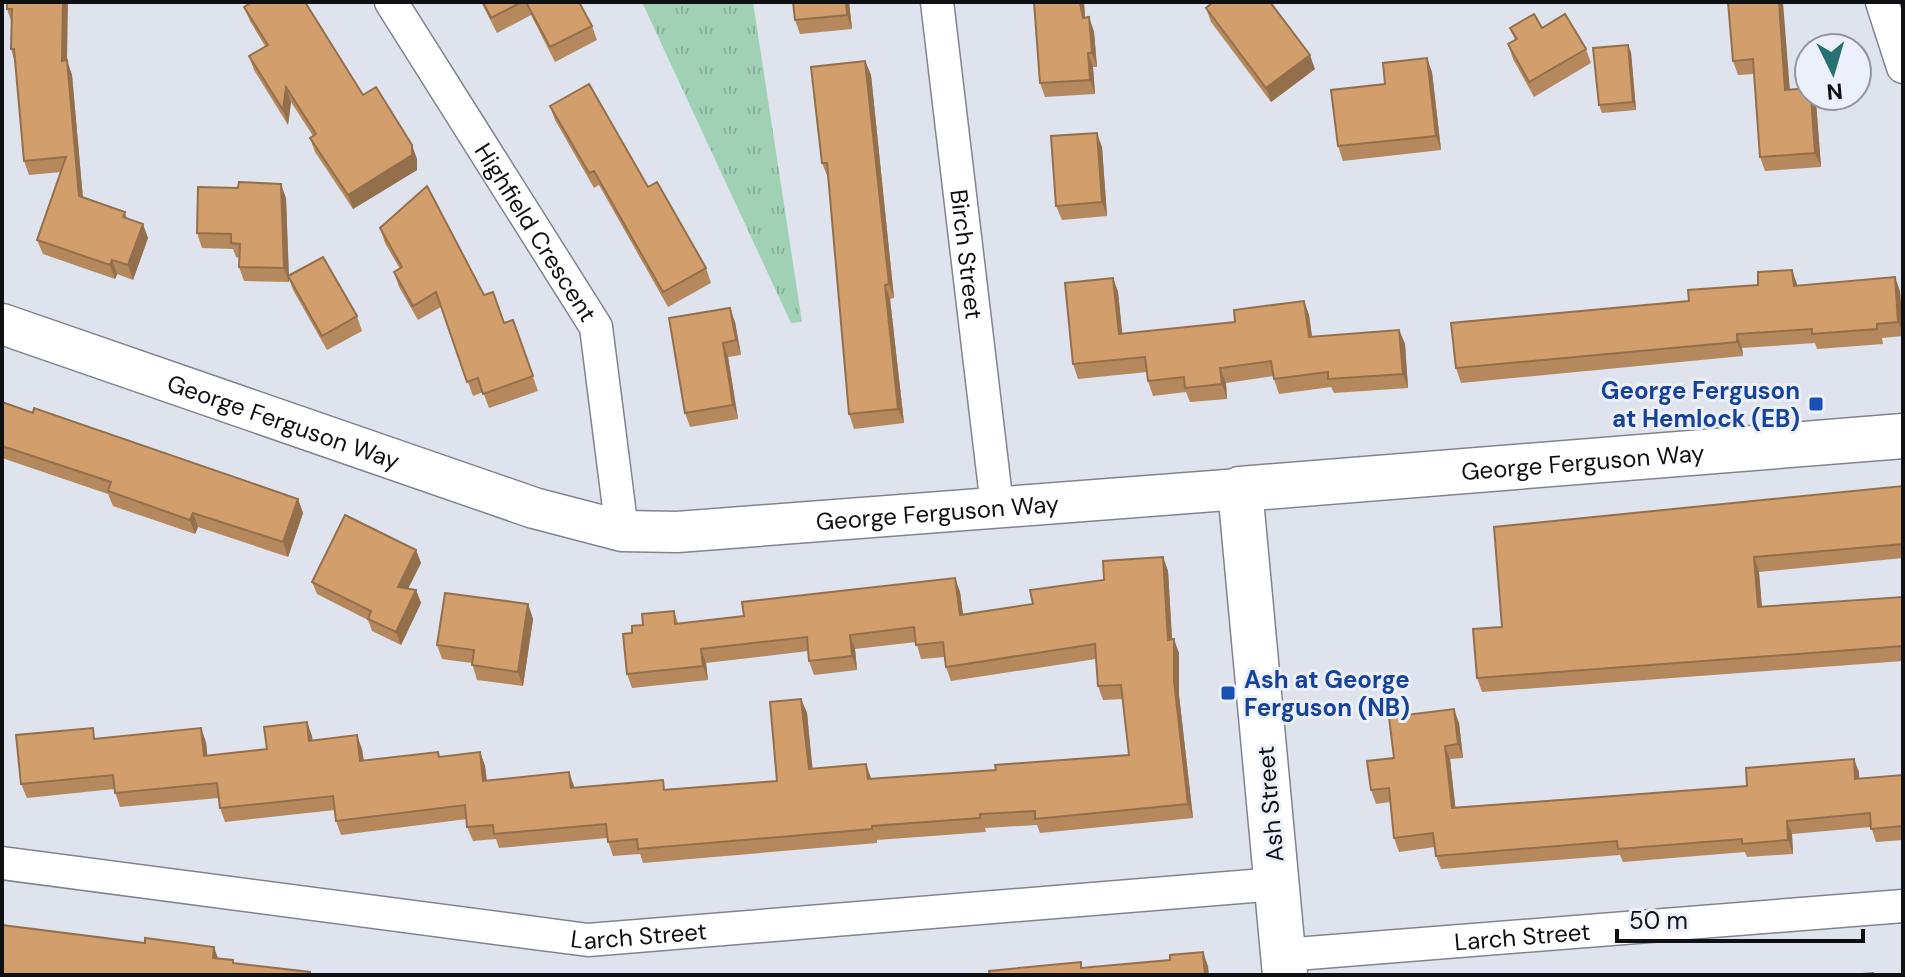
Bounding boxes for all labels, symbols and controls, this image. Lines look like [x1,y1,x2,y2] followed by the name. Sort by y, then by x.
[1793,32,1873,112] north arrow
[1825,76,1844,107] text: N
[468,137,604,327] street label: Highfield Crescent
[944,187,990,321] street label: Birch Street
[163,367,404,476] street label: George Ferguson Way
[1601,375,1800,434] place label: George Ferguson at Hemlock (EB)
[1807,395,1825,413] marker: George Ferguson at Hemlock (EB)
[1460,436,1706,487] street label: George Ferguson Way
[815,487,1060,537] street label: George Ferguson Way
[1244,664,1410,723] place label: Ash at George Ferguson (NB)
[1219,684,1237,702] marker: Ash at George Ferguson (NB)
[1249,745,1291,863] street label: Ash Street
[1617,893,1863,943] scale bar
[1629,905,1688,936] text: 50 m
[569,915,708,956] street label: Larch Street
[1453,915,1591,957] street label: Larch Street

